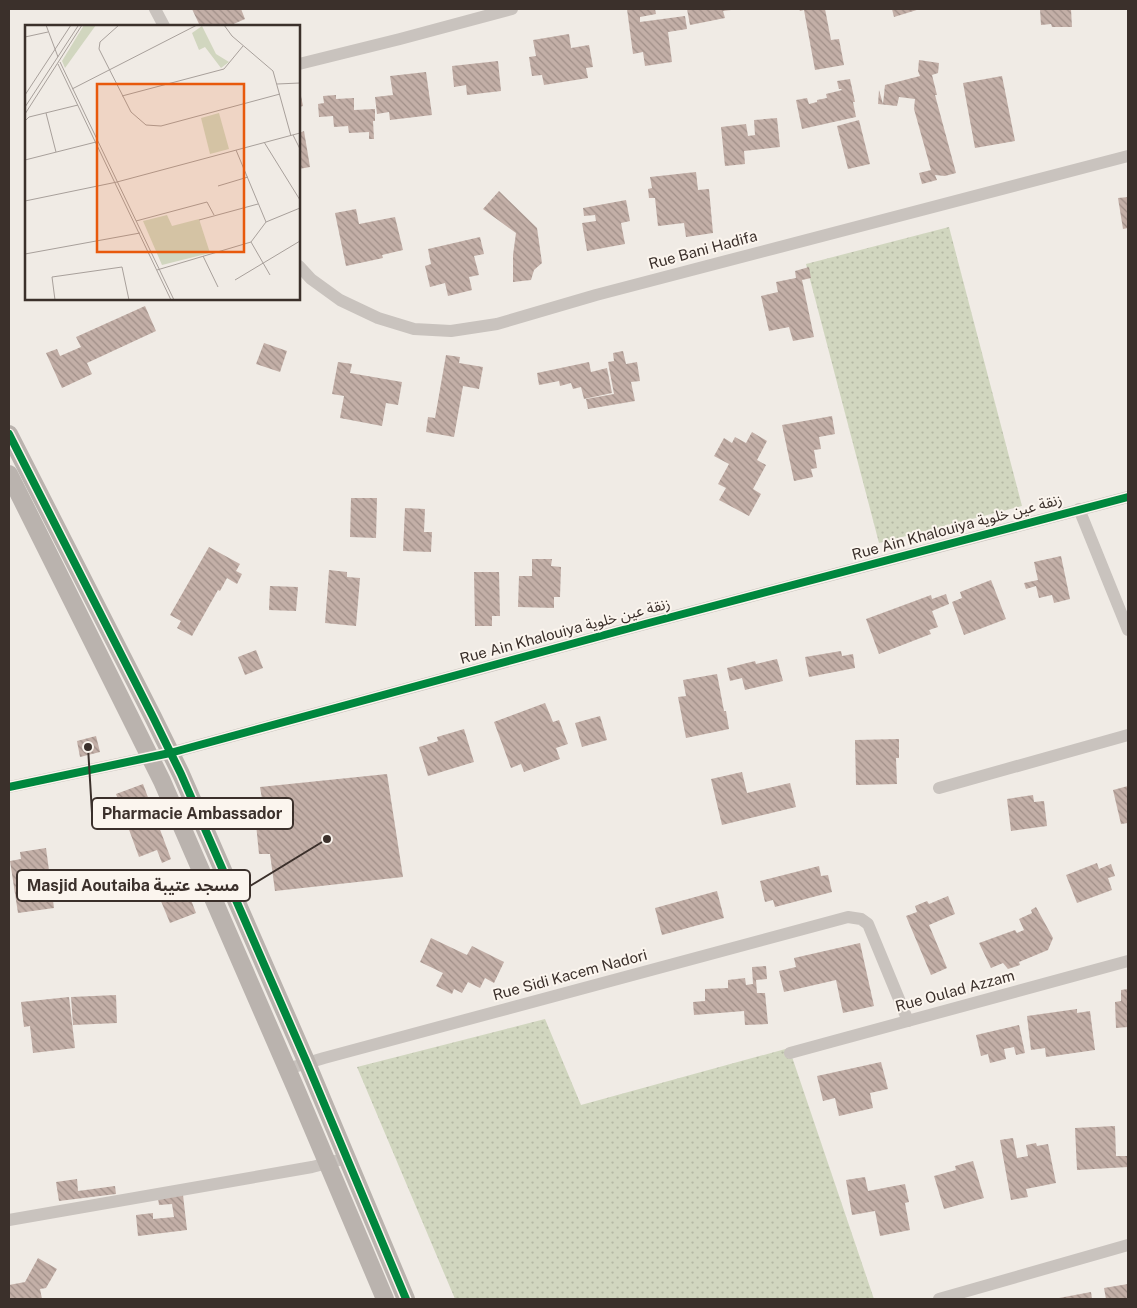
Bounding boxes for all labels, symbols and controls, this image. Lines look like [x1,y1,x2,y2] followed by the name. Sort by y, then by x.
[25,25,300,300] inset map
[647,227,759,272] street label: Rue Bani Hadifa
[850,490,1064,564] street label: Rue Ain Khalouiya زنقة عين خلوية
[458,594,672,668] street label: Rue Ain Khalouiya زنقة عين خلوية
[92,798,293,829] callout: Pharmacie Ambassador
[102,804,283,823] text: Pharmacie Ambassador
[17,870,250,901] callout: Masjid Aoutaiba مسجد عتيبة
[27,876,239,895] text: Masjid Aoutaiba مسجد عتيبة
[491,946,649,1003] street label: Rue Sidi Kacem Nadori
[893,966,1016,1015] street label: Rue Oulad Azzam

